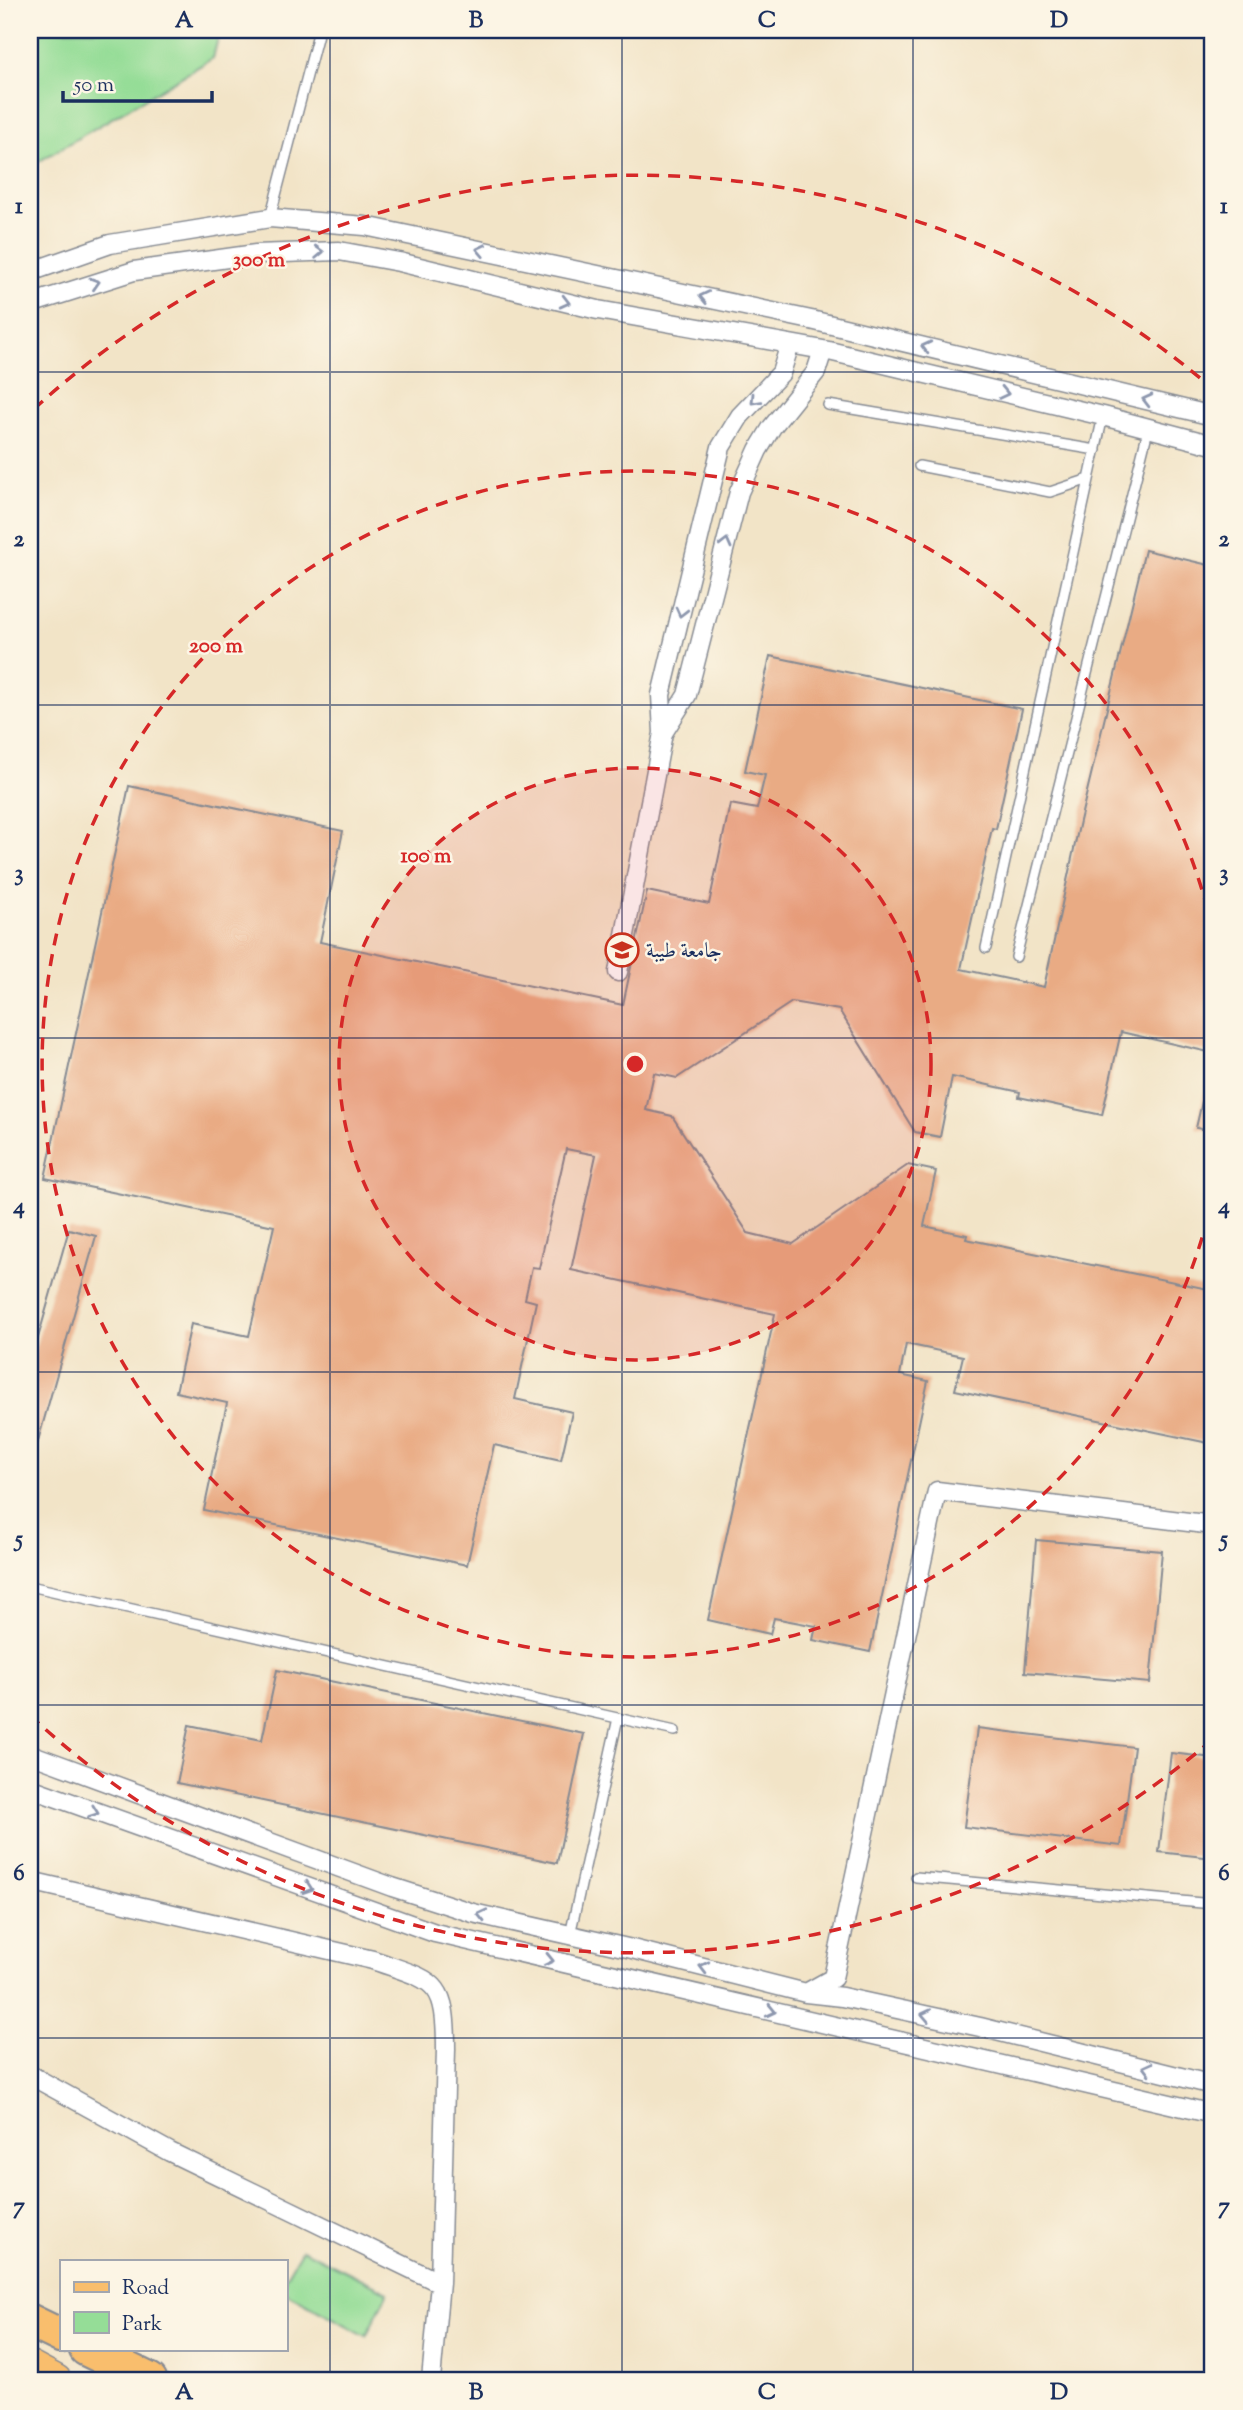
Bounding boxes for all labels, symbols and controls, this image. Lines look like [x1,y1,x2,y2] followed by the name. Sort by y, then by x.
[175,5,194,38] text: A
[469,5,484,38] text: B
[758,5,776,38] text: C
[1050,5,1068,38] text: D
[63,60,212,104] scale bar
[73,71,114,101] text: 50 m
[15,191,23,224] text: 1
[1220,191,1228,224] text: 1
[314,244,325,260] one-way arrow
[475,244,487,259] one-way arrow
[233,246,286,276] text: 300 m
[88,276,100,291] one-way arrow
[698,291,710,306] one-way arrow
[559,294,571,308] one-way arrow
[920,341,932,355] one-way arrow
[998,384,1010,399] one-way arrow
[750,392,763,405] one-way arrow
[1141,394,1153,409] one-way arrow
[14,524,25,557] text: 2
[1219,524,1230,557] text: 2
[718,538,732,550] one-way arrow
[675,606,689,618] one-way arrow
[189,632,244,662] text: 200 m
[401,842,452,872] text: 100 m
[14,858,24,891] text: 3
[1219,858,1229,891] text: 3
[603,931,641,969] school or university icon: جامعة طيبة
[646,937,722,967] place label: جامعة طيبة
[623,1052,647,1076] centre of rings
[12,1191,25,1224] text: 4
[1217,1191,1230,1224] text: 4
[13,1524,23,1557] text: 5
[1218,1524,1228,1557] text: 5
[87,1803,99,1817] one-way arrow
[13,1858,25,1891] text: 6
[1218,1858,1230,1891] text: 6
[301,1880,313,1894] one-way arrow
[477,1908,489,1923] one-way arrow
[543,1952,555,1967] one-way arrow
[698,1961,710,1975] one-way arrow
[765,2003,777,2017] one-way arrow
[920,2008,932,2023] one-way arrow
[1141,2062,1153,2076] one-way arrow
[13,2191,25,2224] text: 7
[1218,2191,1230,2224] text: 7
[60,2260,287,2350] legend
[122,2274,169,2304] text: Road
[122,2310,163,2340] text: Park
[175,2377,194,2410] text: A
[469,2377,484,2410] text: B
[758,2377,776,2410] text: C
[1050,2377,1068,2410] text: D

